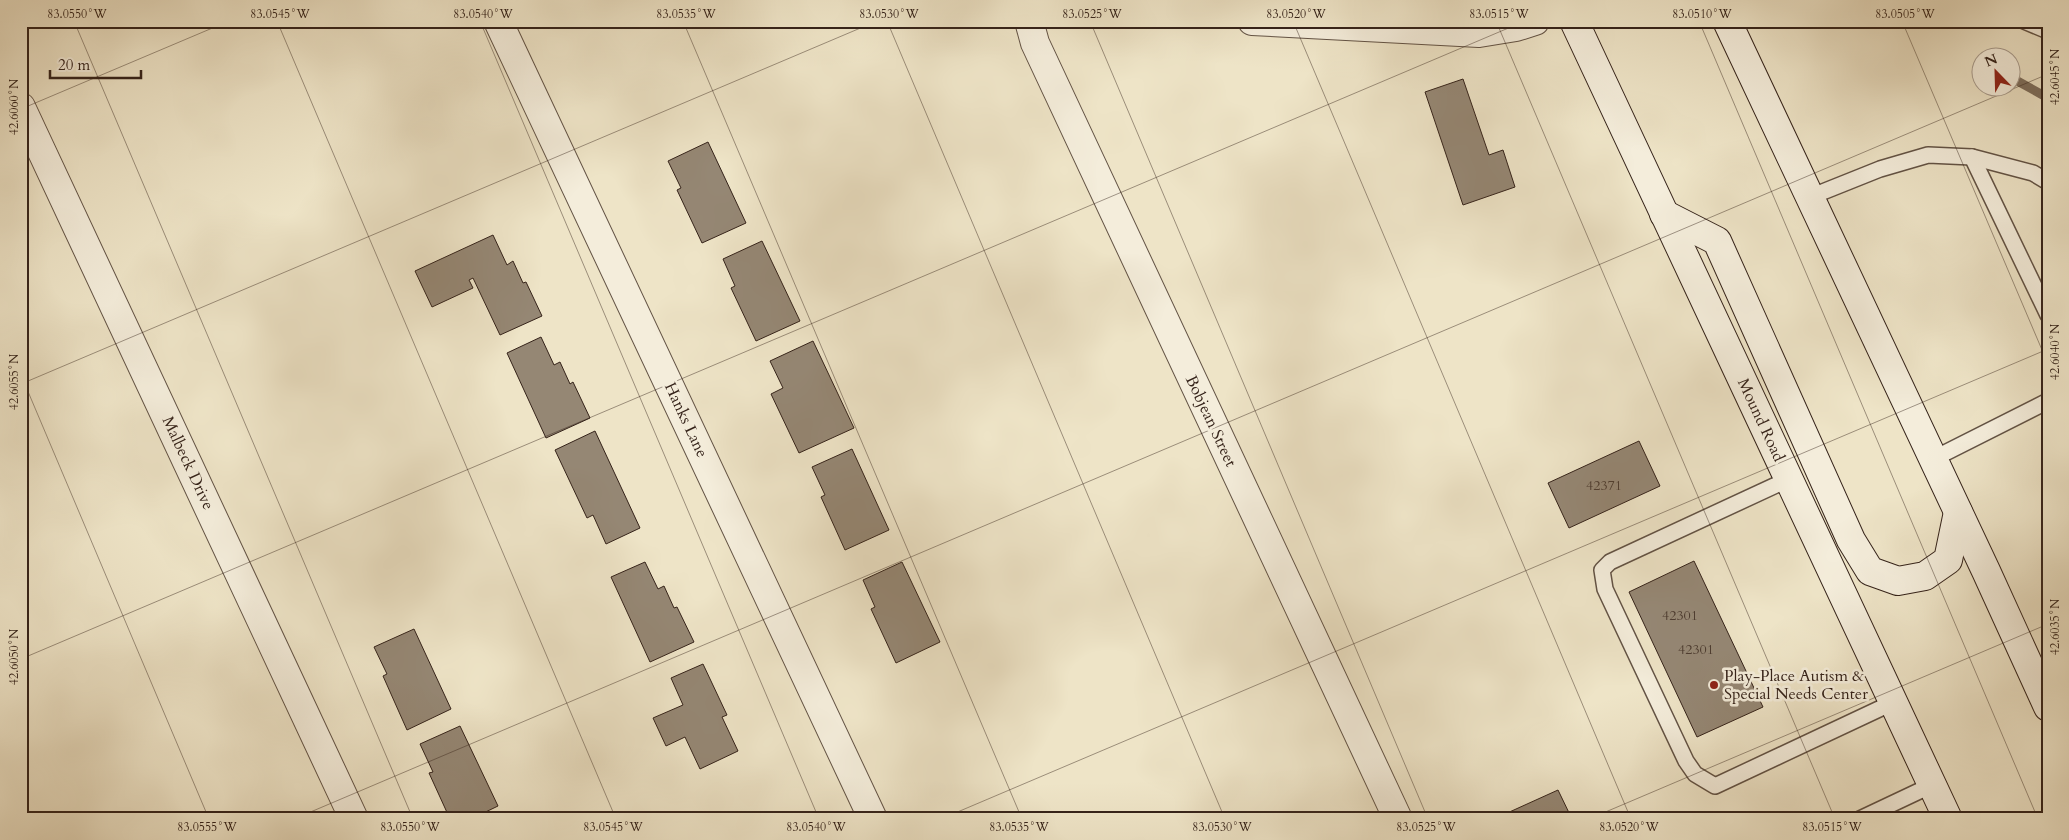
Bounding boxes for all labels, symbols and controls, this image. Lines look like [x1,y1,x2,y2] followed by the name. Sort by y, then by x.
[47,6,107,22] text: 83.0550°W
[250,6,310,22] text: 83.0545°W
[453,6,513,22] text: 83.0540°W
[656,6,716,22] text: 83.0535°W
[859,6,919,22] text: 83.0530°W
[1062,6,1122,22] text: 83.0525°W
[1266,6,1326,22] text: 83.0520°W
[1469,6,1529,22] text: 83.0515°W
[1672,6,1732,22] text: 83.0510°W
[1875,6,1935,22] text: 83.0505°W
[50,48,141,80] scale bar
[1972,48,2022,98] north arrow
[2047,48,2063,105] text: 42.6045°N
[1982,49,2000,72] text: N
[58,55,90,75] text: 20 m
[6,78,22,135] text: 42.6060°N
[2047,323,2063,380] text: 42.6040°N
[6,353,22,410] text: 42.6055°N
[1180,372,1242,470] street label: Bobjean Street
[1732,375,1790,466] street label: Mound Road
[659,379,713,461] street label: Hanks Lane
[157,413,219,513] street label: Malbeck Drive
[1586,476,1622,495] house number: 42371
[2047,598,2063,655] text: 42.6035°N
[1662,606,1698,625] house number: 42301
[6,628,22,685] text: 42.6050°N
[1678,640,1714,659] house number: 42301
[1724,665,1868,705] place label: Play-Place Autism & Special Needs Center
[1708,679,1720,691] marker: Play-Place Autism & Special Needs Center
[177,819,237,835] text: 83.0555°W
[380,819,440,835] text: 83.0550°W
[583,819,643,835] text: 83.0545°W
[786,819,846,835] text: 83.0540°W
[989,819,1049,835] text: 83.0535°W
[1192,819,1252,835] text: 83.0530°W
[1396,819,1456,835] text: 83.0525°W
[1599,819,1659,835] text: 83.0520°W
[1802,819,1862,835] text: 83.0515°W

